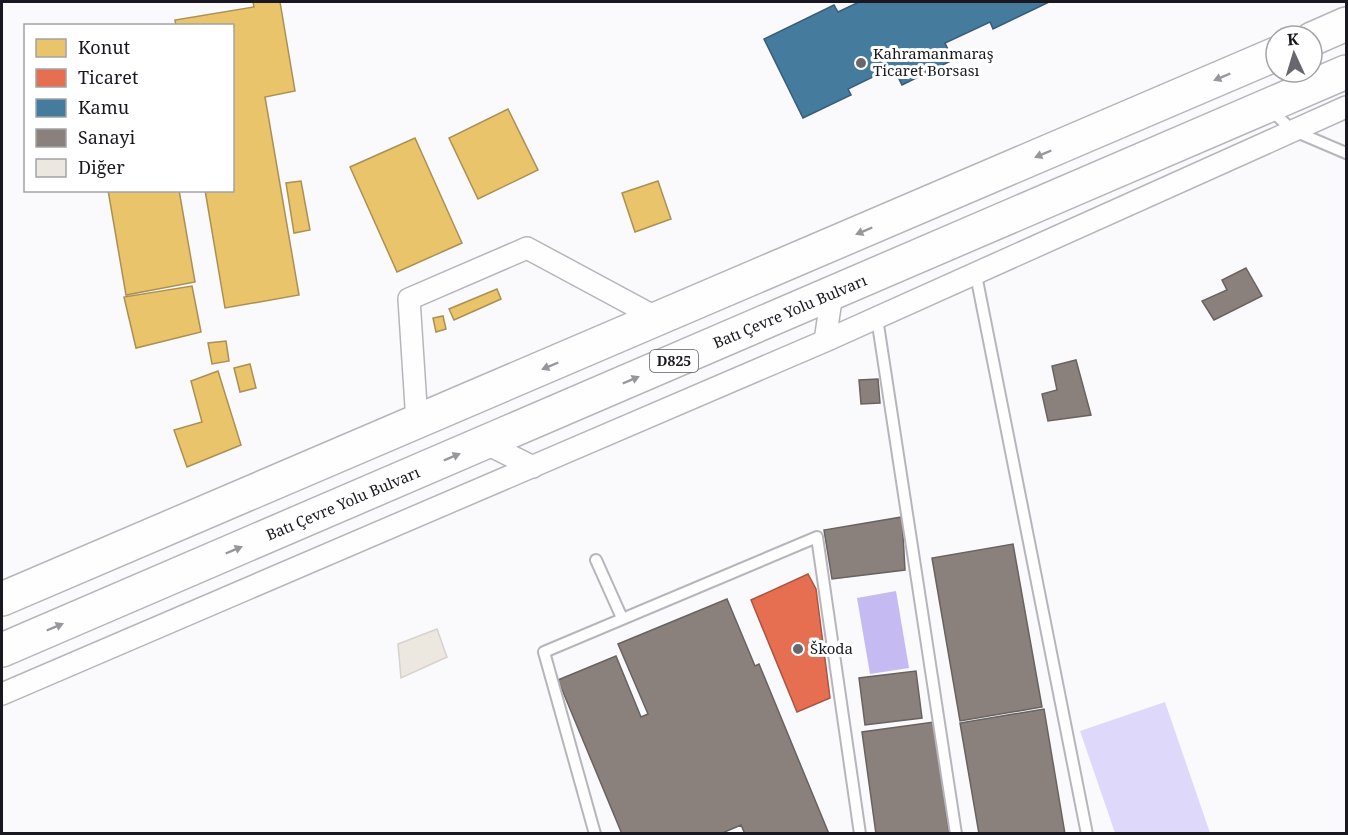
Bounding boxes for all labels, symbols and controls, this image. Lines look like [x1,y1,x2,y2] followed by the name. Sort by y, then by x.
[24,24,234,192] legend
[1264,24,1324,84] north arrow
[1286,28,1300,50] text: K
[78,35,130,59] text: Konut
[873,43,994,80] place label: Kahramanmaraş Ticaret Borsası
[854,56,868,70] marker: Kahramanmaraş Ticaret Borsası
[78,65,138,89] text: Ticaret
[1213,72,1231,82] one-way arrow
[78,95,130,119] text: Kamu
[78,125,135,149] text: Sanayi
[1034,150,1052,159] one-way arrow
[78,155,125,179] text: Diğer
[854,226,872,236] one-way arrow
[710,270,870,353] street label: Batı Çevre Yolu Bulvarı
[650,350,698,372] road number: D825
[541,361,558,370] one-way arrow
[623,375,641,385] one-way arrow
[443,452,461,461] one-way arrow
[263,462,423,545] street label: Batı Çevre Yolu Bulvarı
[226,545,244,555] one-way arrow
[47,622,65,632] one-way arrow
[810,638,853,658] place label: Škoda
[791,642,805,656] marker: Škoda

